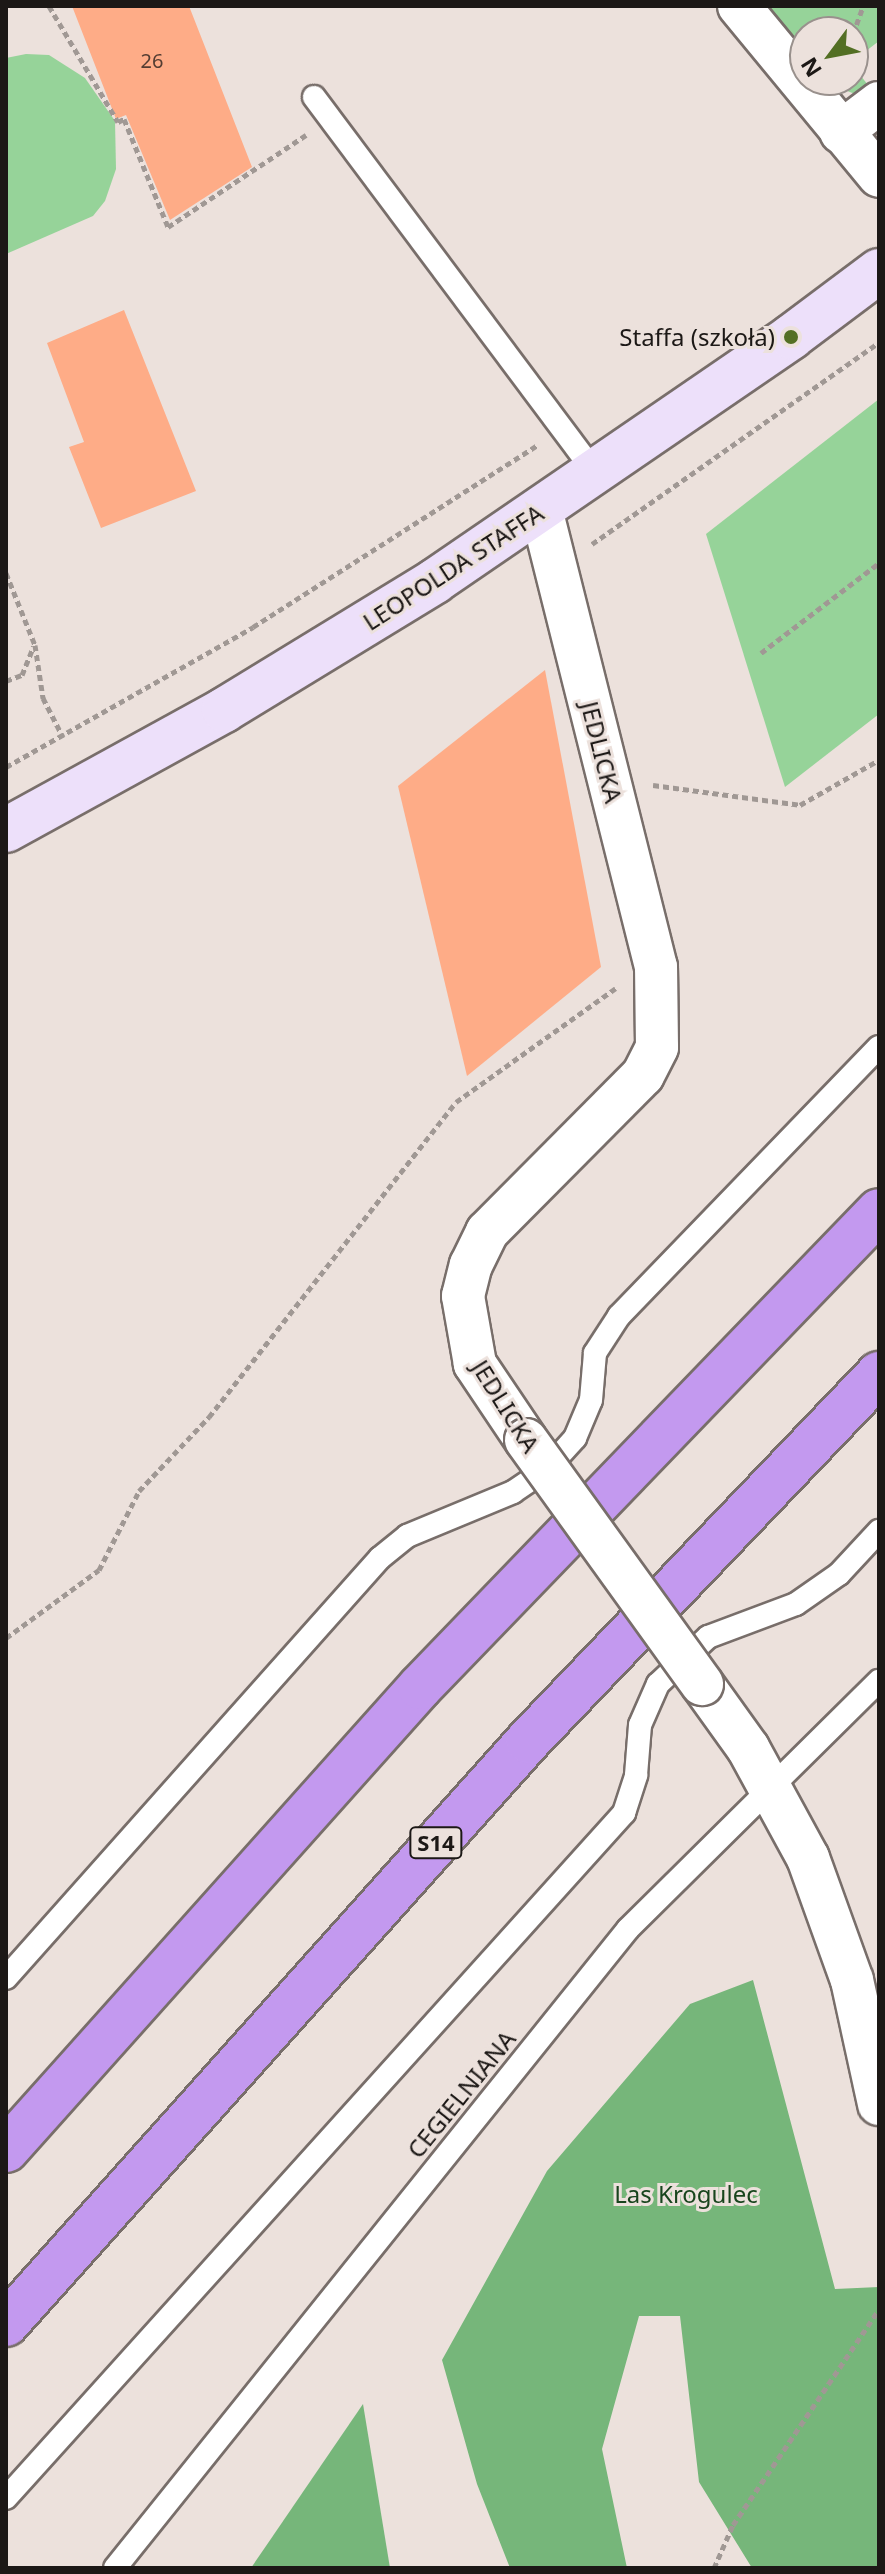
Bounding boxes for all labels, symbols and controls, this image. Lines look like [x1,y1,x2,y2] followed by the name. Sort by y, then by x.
[789,16,869,96] north arrow
[141,48,163,72] house number: 26
[793,52,828,83] text: N
[619,323,775,351] place label: Staffa (szkoła)
[782,328,800,346] marker: Staffa (szkoła)
[357,498,549,636] street label: LEOPOLDA STAFFA
[576,698,628,806] street label: JEDLICKA
[466,1354,546,1458] street label: JEDLICKA
[408,1825,464,1861] road number: S14
[401,2025,521,2163] street label: CEGIELNIANA
[614,2180,758,2208] park label: Las Krogulec

